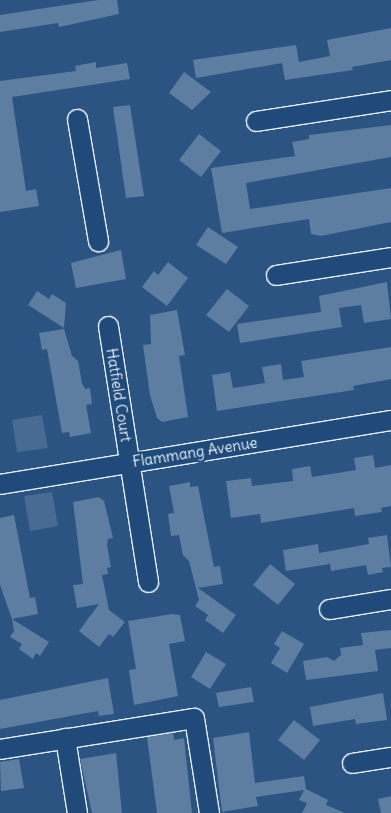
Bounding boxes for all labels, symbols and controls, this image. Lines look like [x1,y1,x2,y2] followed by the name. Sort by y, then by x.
[103,347,135,443] street label: Hatfield Court
[131,433,259,471] street label: Flammang Avenue

